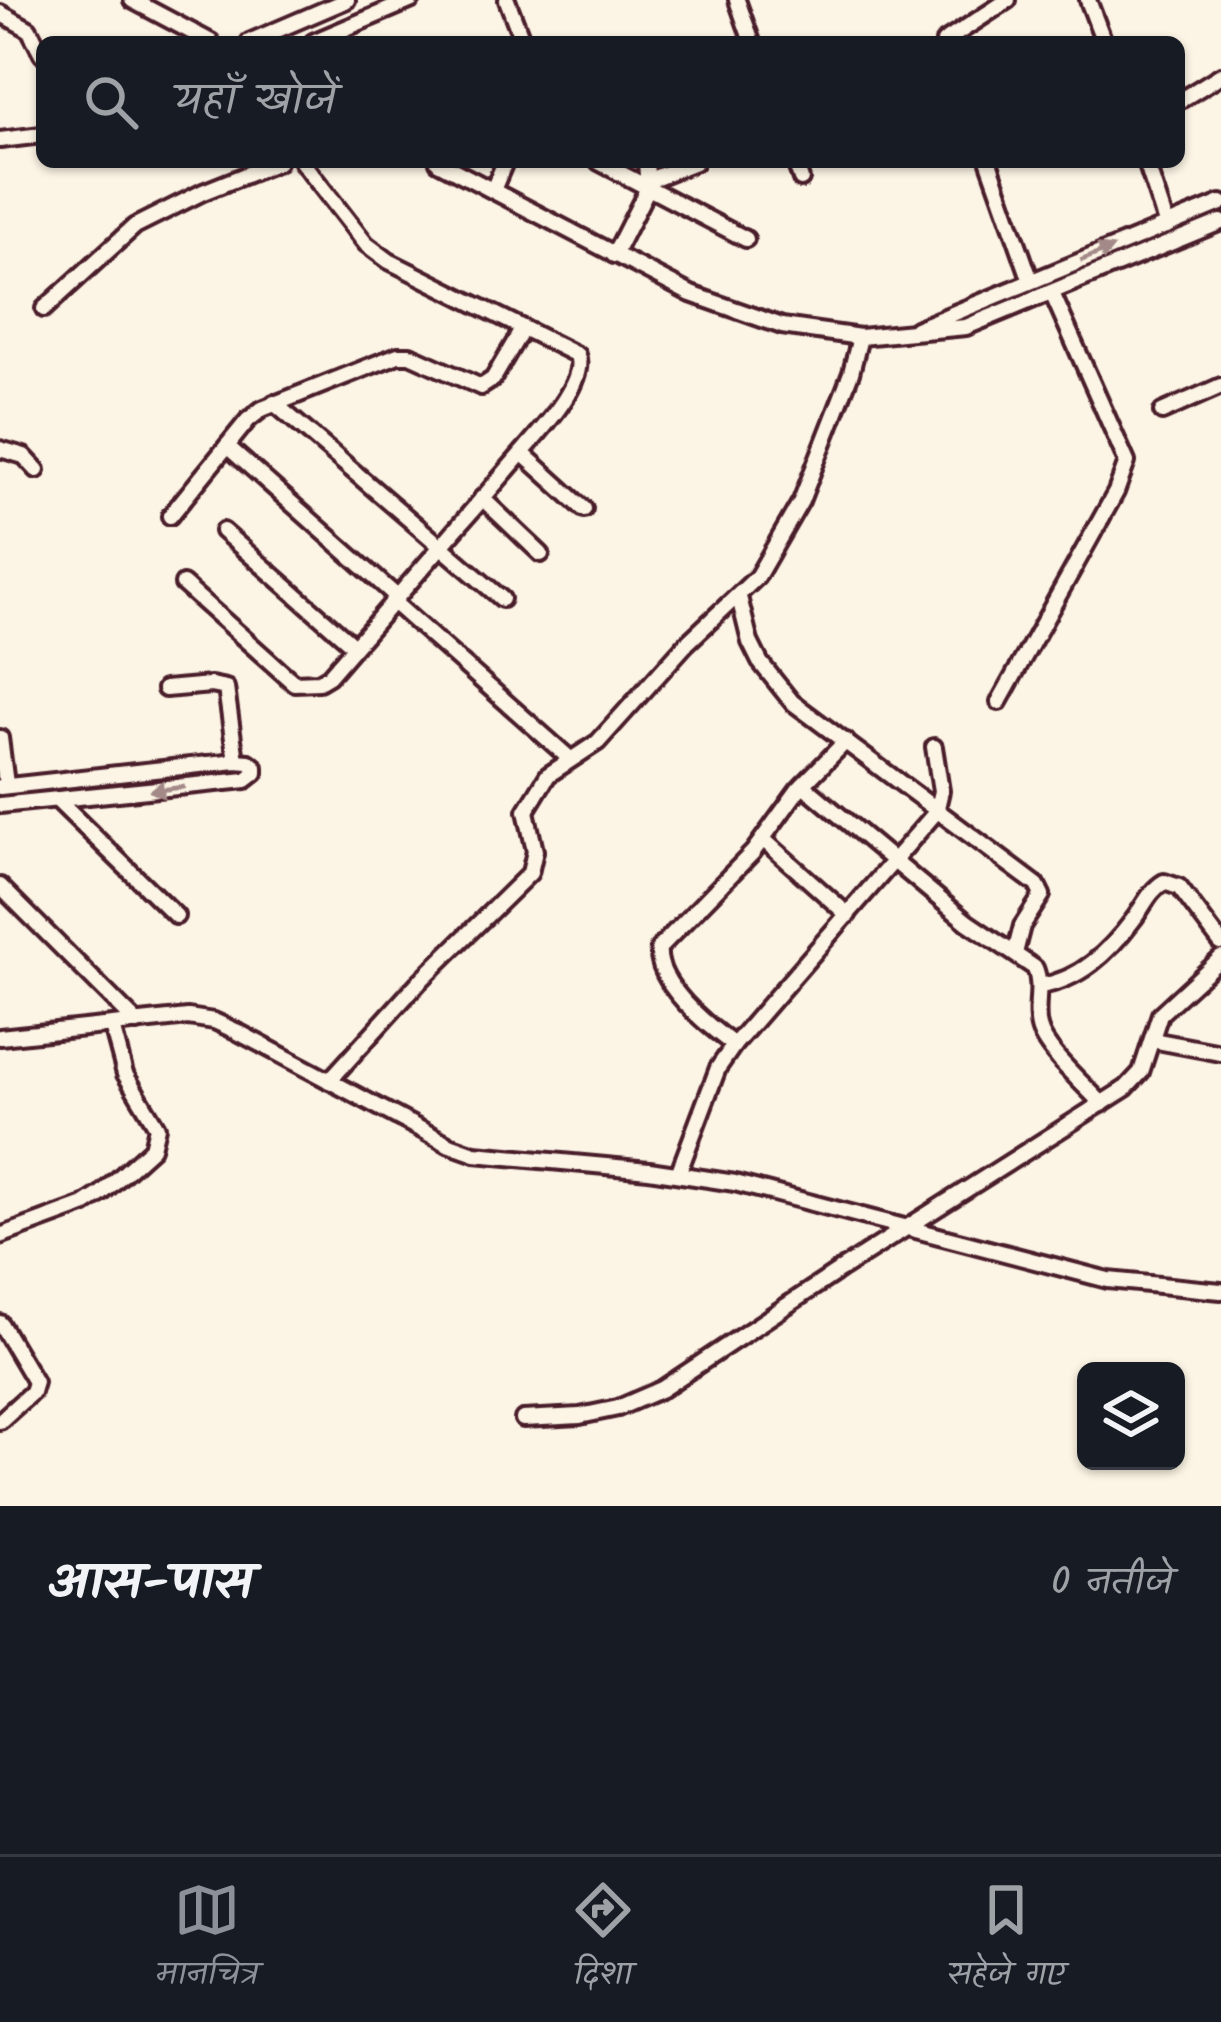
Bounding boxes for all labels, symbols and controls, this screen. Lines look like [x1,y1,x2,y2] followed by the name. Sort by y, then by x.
[36,36,1185,168] search box
[174,66,336,138] text: यहाँ खोजें
[78,69,144,135] icon: search
[1079,243,1115,262] one-way arrow
[148,779,186,798] one-way arrow
[1077,1362,1185,1470] map controls
[1077,1362,1185,1470] button: layers
[48,1544,253,1625] text: आस-पास
[1051,1553,1173,1615] text: 0 नतीजे
[156,1877,258,2002] tab: मानचित्र
[570,1877,636,2002] tab: दिशा
[947,1877,1065,2002] tab: सहेजे गए

